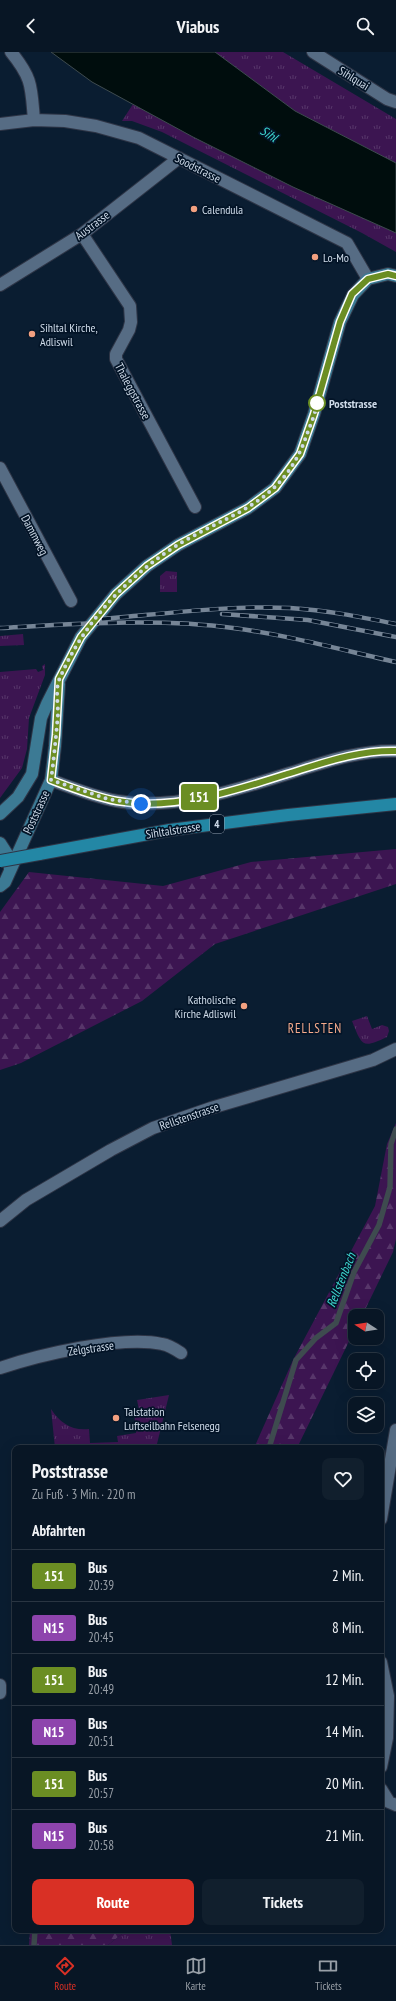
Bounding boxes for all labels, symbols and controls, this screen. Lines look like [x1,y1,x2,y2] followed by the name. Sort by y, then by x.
[20,15,42,37] icon: back
[177,15,219,38] text: Viabus
[354,15,376,37] icon: search
[336,63,372,93] street label: Sihlquai
[257,122,282,147] water label: Sihl
[173,150,223,186] street label: Soodstrasse
[202,202,243,217] place label: Calendula
[189,204,199,214] marker: Calendula
[72,207,112,243] street label: Austrasse
[323,250,349,265] place label: Lo-Mo
[310,252,320,262] marker: Lo-Mo
[40,320,98,349] place label: Sihltal Kirche, Adliswil
[27,329,37,339] marker: Sihltal Kirche, Adliswil
[112,360,154,422] street label: Thaleggstrasse
[308,394,326,412] marker: Poststrasse
[329,396,377,411] place label: Poststrasse
[18,512,52,558] street label: Dammweg
[176,784,222,810] line badge: 151
[19,788,53,836] street label: Poststrasse
[189,788,209,806] text: 151
[131,794,151,814] your location
[210,815,224,833] road number: 4
[145,818,201,842] street label: Sihltalstrasse
[175,992,236,1021] place label: Katholische Kirche Adliswil
[239,1001,249,1011] marker: Katholische Kirche Adliswil
[288,1020,342,1037] district label: RELLSTEN
[157,1099,221,1133] street label: Rellstenstrasse
[322,1249,360,1310] water label: Rellstenbach
[348,1309,384,1345] north arrow
[348,1309,384,1433] map controls
[67,1337,115,1359] street label: Zelgstrasse
[348,1353,384,1389] button: locate
[348,1397,384,1433] button: layers
[124,1404,220,1433] place label: Talstation Luftseilbahn Felsenegg
[111,1413,121,1423] marker: Talstation Luftseilbahn Felsenegg
[322,1458,364,1500] button: heart
[32,1459,108,1483] text: Poststrasse
[32,1486,135,1503] text: Zu Fuß · 3 Min. · 220 m
[32,1521,85,1540] text: Abfahrten
[88,1558,107,1577] text: Bus
[332,1566,364,1585] text: 2 Min.
[44,1567,64,1585] text: 151
[88,1577,114,1594] text: 20:39
[88,1610,107,1629] text: Bus
[332,1618,364,1637] text: 8 Min.
[44,1619,64,1637] text: N15
[88,1629,114,1646] text: 20:45
[88,1662,107,1681] text: Bus
[325,1670,364,1689] text: 12 Min.
[44,1671,64,1689] text: 151
[88,1681,114,1698] text: 20:49
[88,1714,107,1733] text: Bus
[325,1722,364,1741] text: 14 Min.
[44,1723,64,1741] text: N15
[88,1733,114,1750] text: 20:51
[88,1766,107,1785] text: Bus
[325,1774,364,1793] text: 20 Min.
[44,1775,64,1793] text: 151
[88,1785,114,1802] text: 20:57
[88,1818,107,1837] text: Bus
[325,1826,364,1845] text: 21 Min.
[44,1827,64,1845] text: N15
[88,1837,114,1854] text: 20:58
[32,1879,194,1925] button: Route
[202,1879,364,1925] button: Tickets
[54,1955,76,1993] tab: Route
[185,1955,207,1993] tab: Karte
[315,1955,342,1993] tab: Tickets

